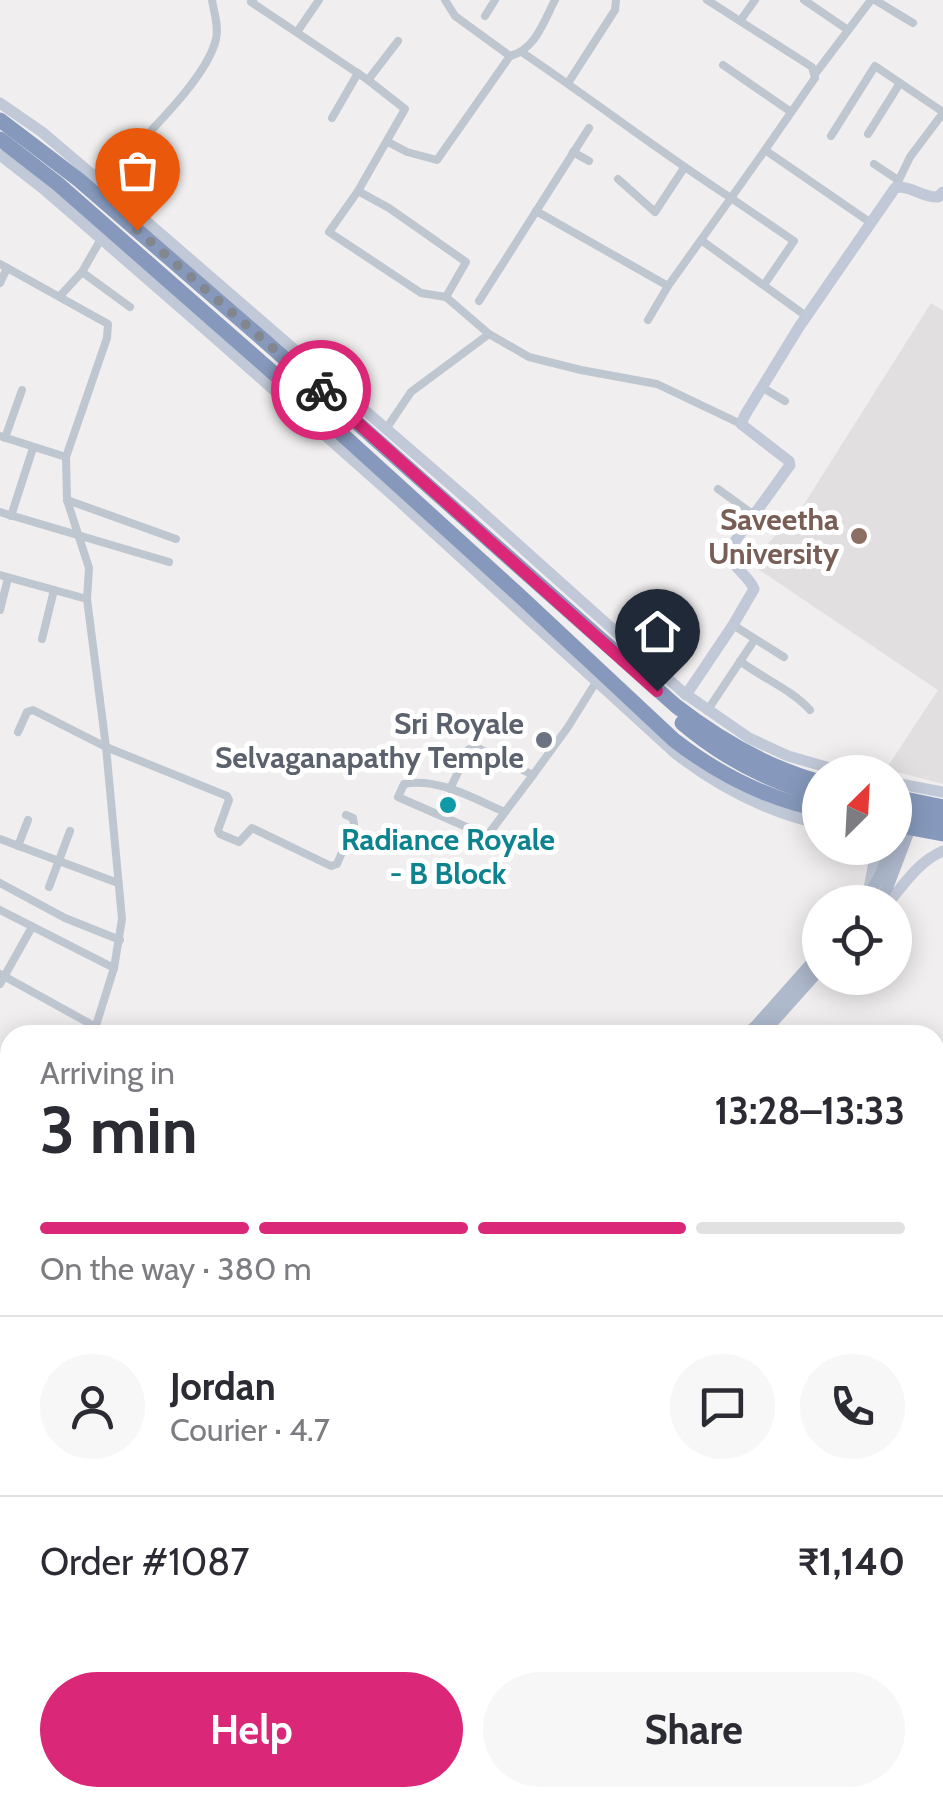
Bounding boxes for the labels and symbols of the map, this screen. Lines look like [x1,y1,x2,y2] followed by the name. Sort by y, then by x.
[95,128,180,231] pin
[271,340,371,440] courier
[708,501,840,572] place label: Saveetha University
[848,525,870,547] marker: Saveetha University
[615,589,700,692] pin
[215,705,524,776] place label: Sri Royale Selvaganapathy Temple
[533,729,555,751] marker: Sri Royale Selvaganapathy Temple
[802,755,912,865] north arrow
[437,794,459,816] marker: Radiance Royale - B Block
[341,821,555,892] place label: Radiance Royale - B Block

